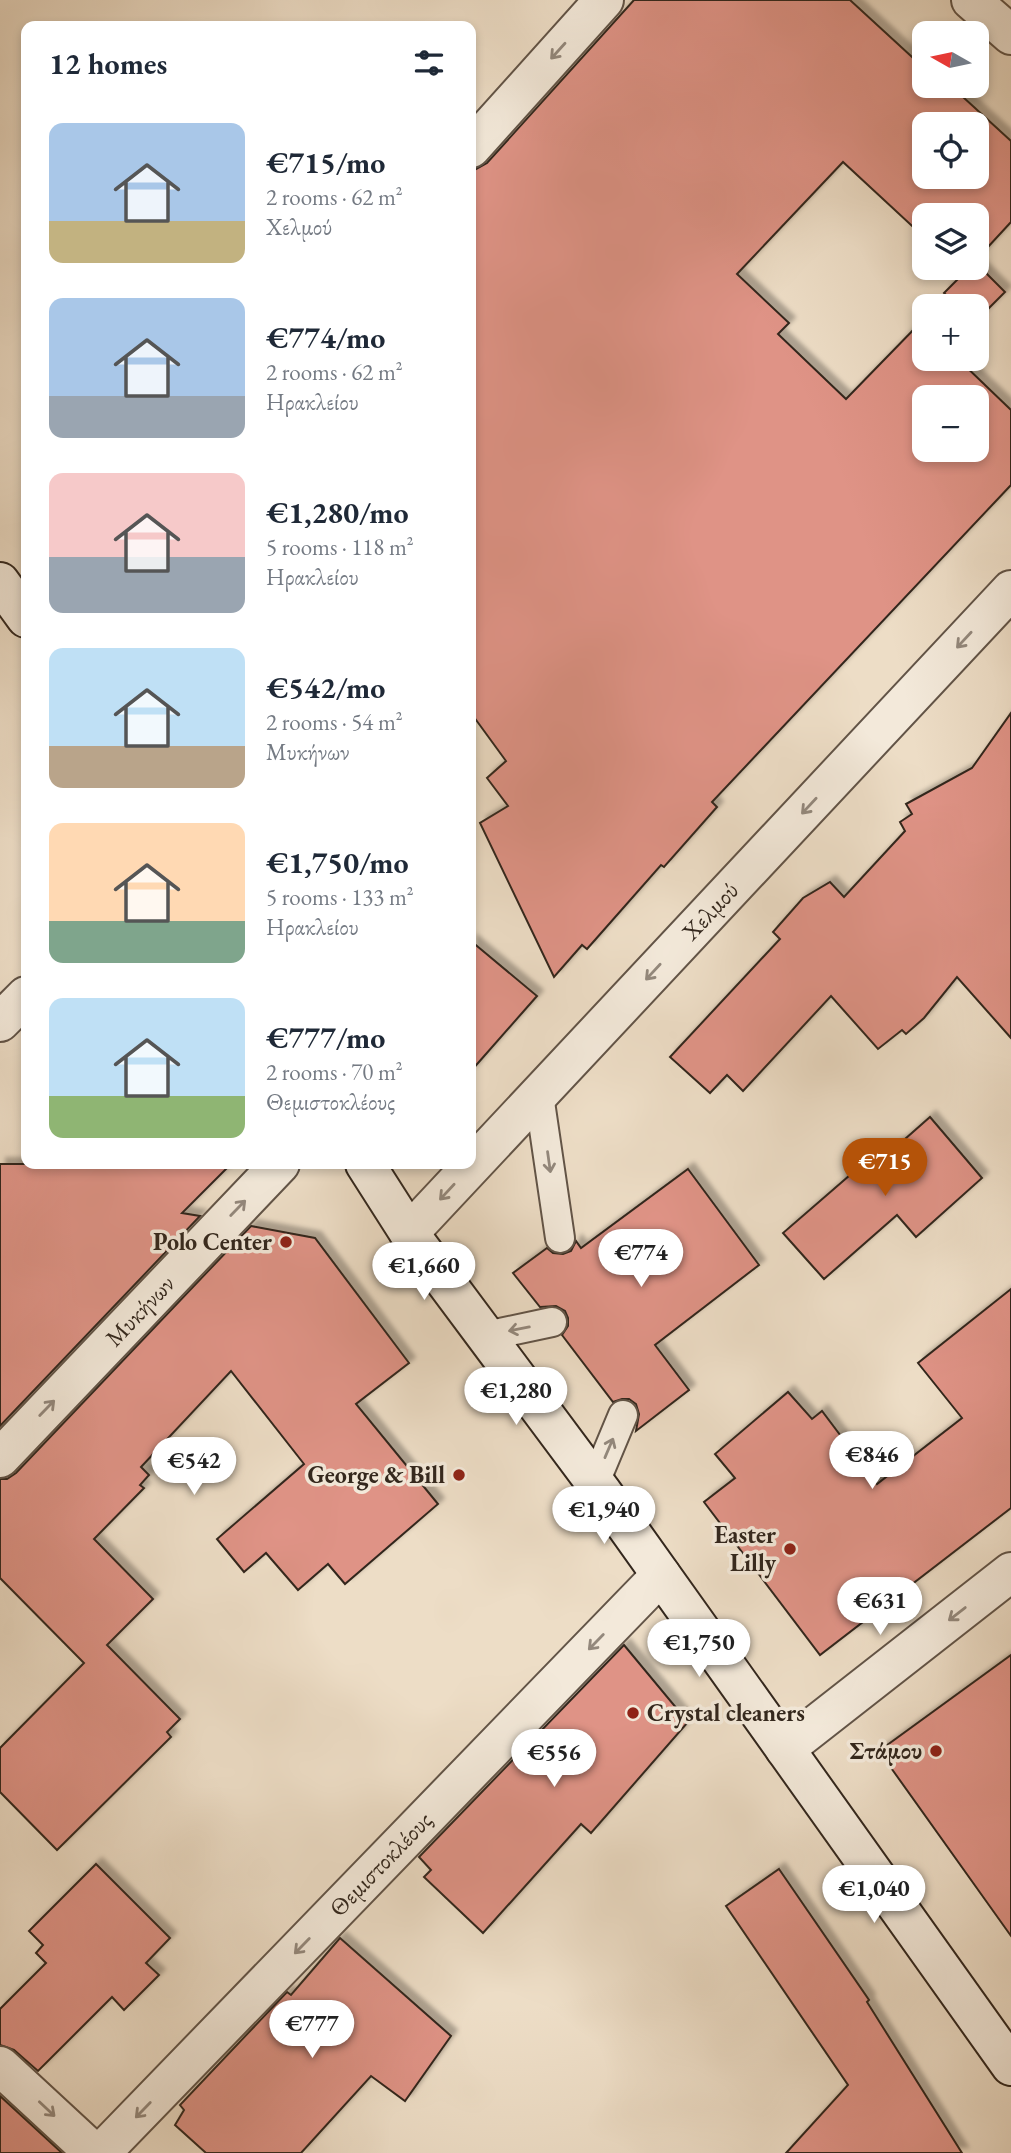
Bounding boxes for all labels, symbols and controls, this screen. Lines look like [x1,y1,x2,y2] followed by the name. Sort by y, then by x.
[912,21,989,98] north arrow
[912,21,989,462] map controls
[550,42,566,60] one-way arrow
[49,44,167,83] text: 12 homes
[410,44,448,82] icon: filters
[912,112,989,189] button: locate
[266,143,385,182] text: €715/mo
[105,151,189,235] icon: home
[266,182,403,212] text: 2 rooms · 62 m²
[912,203,989,280] button: layers
[266,212,332,242] text: Χελμού
[912,294,989,371] button: +
[266,318,385,357] text: €774/mo
[105,326,189,410] icon: home
[266,357,403,387] text: 2 rooms · 62 m²
[912,385,989,462] button: −
[266,387,359,417] text: Ηρακλείου
[266,493,409,532] text: €1,280/mo
[105,501,189,585] icon: home
[266,532,414,562] text: 5 rooms · 118 m²
[266,562,359,592] text: Ηρακλείου
[956,631,973,648] one-way arrow
[266,668,385,707] text: €542/mo
[105,676,189,760] icon: home
[266,707,403,737] text: 2 rooms · 54 m²
[266,737,350,767] text: Μυκήνων
[800,797,817,814] one-way arrow
[266,843,409,882] text: €1,750/mo
[105,851,189,935] icon: home
[674,875,745,947] street label: Χελμού
[266,882,414,912] text: 5 rooms · 133 m²
[266,912,359,942] text: Ηρακλείου
[645,963,662,980] one-way arrow
[266,1018,385,1057] text: €777/mo
[105,1026,189,1110] icon: home
[266,1057,403,1087] text: 2 rooms · 70 m²
[266,1087,395,1117] text: Θεμιστοκλέους
[844,1138,926,1198] pin: €715
[858,1146,912,1176] text: €715
[542,1150,555,1173] one-way arrow
[439,1183,456,1200] one-way arrow
[229,1200,246,1217] one-way arrow
[153,1226,272,1257] place label: Polo Center
[600,1230,682,1289] pin: €774
[278,1234,294,1250] marker: Polo Center
[614,1237,668,1267] text: €774
[367,1242,481,1302] pin: €1,660
[388,1250,460,1280] text: €1,660
[98,1268,181,1353] street label: Μυκήνων
[508,1323,531,1336] one-way arrow
[459,1368,573,1427] pin: €1,280
[480,1375,552,1405] text: €1,280
[38,1400,55,1418] one-way arrow
[831,1432,913,1491] pin: €846
[153,1438,235,1497] pin: €542
[603,1438,616,1460] one-way arrow
[845,1439,899,1469] text: €846
[167,1445,221,1475] text: €542
[308,1459,445,1491] place label: George & Bill
[451,1467,467,1483] marker: George & Bill
[547,1486,661,1546] pin: €1,940
[568,1494,640,1524] text: €1,940
[714,1519,776,1579] place label: Easter Lilly
[782,1541,798,1557] marker: Easter Lilly
[839,1578,921,1637] pin: €631
[853,1585,907,1615] text: €631
[949,1606,967,1621] one-way arrow
[642,1620,756,1679] pin: €1,750
[663,1627,735,1657] text: €1,750
[588,1633,605,1650] one-way arrow
[647,1697,805,1729] place label: Crystal cleaners
[625,1705,641,1721] marker: Crystal cleaners
[513,1730,595,1789] pin: €556
[849,1735,922,1766] place label: Στάμου
[527,1737,581,1767] text: €556
[928,1743,944,1759] marker: Στάμου
[322,1805,438,1923] street label: Θεμιστοκλέους
[817,1866,931,1925] pin: €1,040
[838,1873,910,1903] text: €1,040
[293,1937,310,1954] one-way arrow
[271,2000,353,2060] pin: €777
[285,2008,339,2038] text: €777
[38,2101,55,2118] one-way arrow
[135,2101,152,2118] one-way arrow

